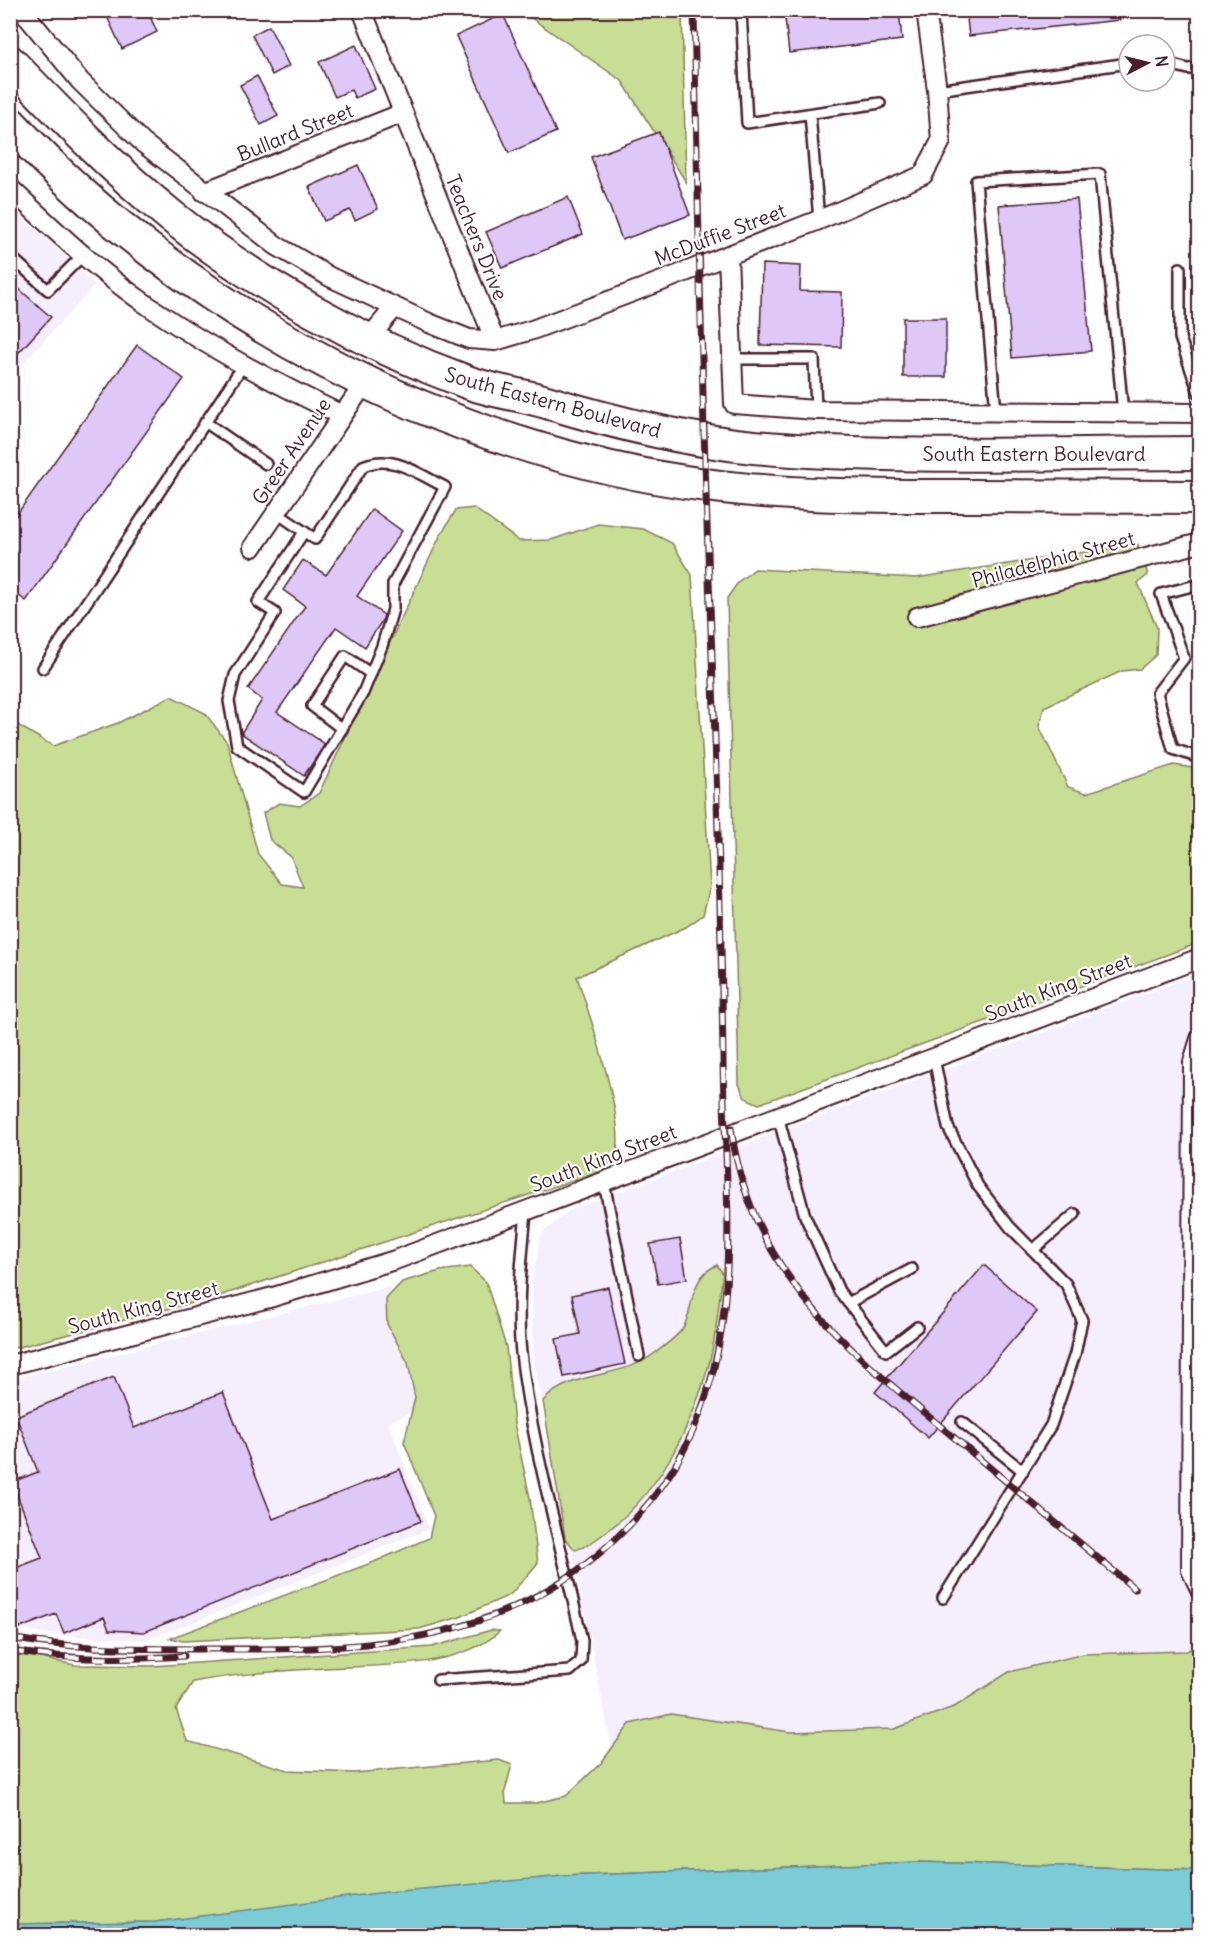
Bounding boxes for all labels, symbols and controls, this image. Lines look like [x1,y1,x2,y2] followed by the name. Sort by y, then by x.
[1117,33,1177,93] north arrow
[1151,54,1172,68] text: N
[233,97,357,167] street label: Bullard Street
[441,171,513,303] street label: Teachers Drive
[651,197,789,270] street label: McDuffie Street
[442,361,664,443] street label: South Eastern Boulevard
[246,393,336,509] street label: Greer Avenue
[923,441,1146,466] street label: South Eastern Boulevard
[969,525,1138,593] street label: Philadelphia Street
[981,948,1135,1026] street label: South King Street
[526,1119,680,1197] street label: South King Street
[65,1275,221,1339] street label: South King Street

